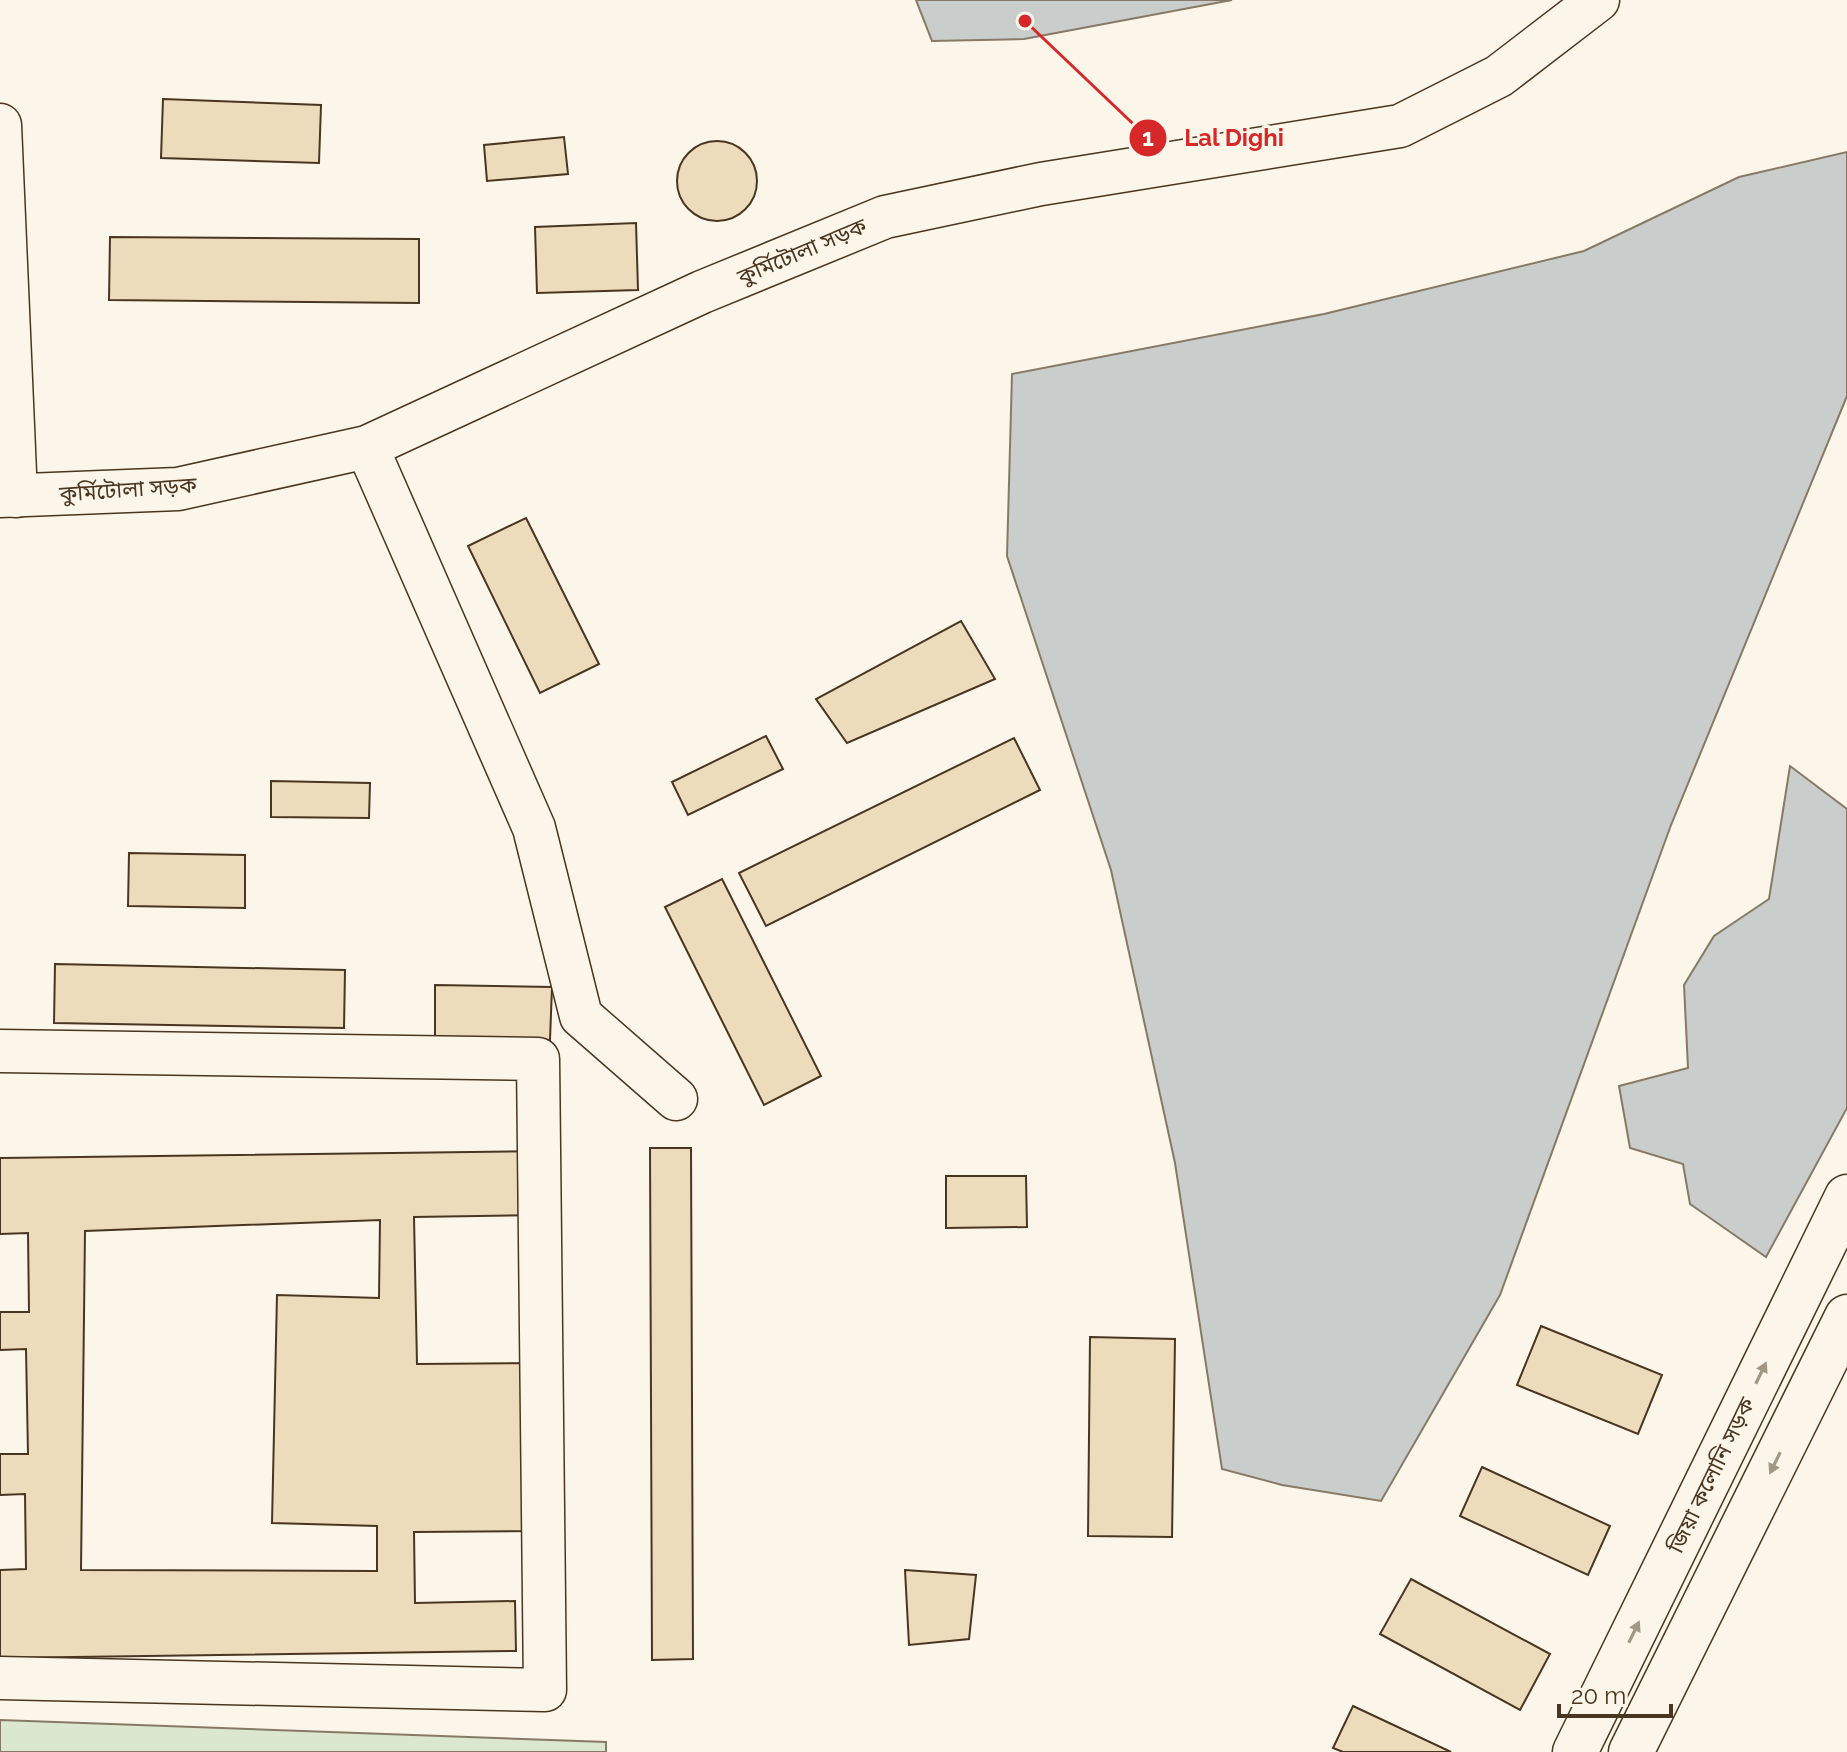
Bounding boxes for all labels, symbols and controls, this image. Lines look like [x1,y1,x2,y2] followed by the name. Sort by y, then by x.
[1128,114,1300,162] callout: Lal Dighi
[1142,123,1154,152] text: 1
[1184,123,1284,152] text: Lal Dighi
[733,212,871,291] street label: কুর্মিটোলা সড়ক
[57,471,198,508] street label: কুর্মিটোলা সড়ক
[1754,1361,1768,1385] one-way arrow
[1662,1393,1760,1558] street label: জিয়া কলোনি সড়ক
[1768,1451,1782,1474] one-way arrow
[1627,1620,1641,1643] one-way arrow
[1559,1668,1671,1718] scale bar
[1571,1681,1626,1710] text: 20 m

